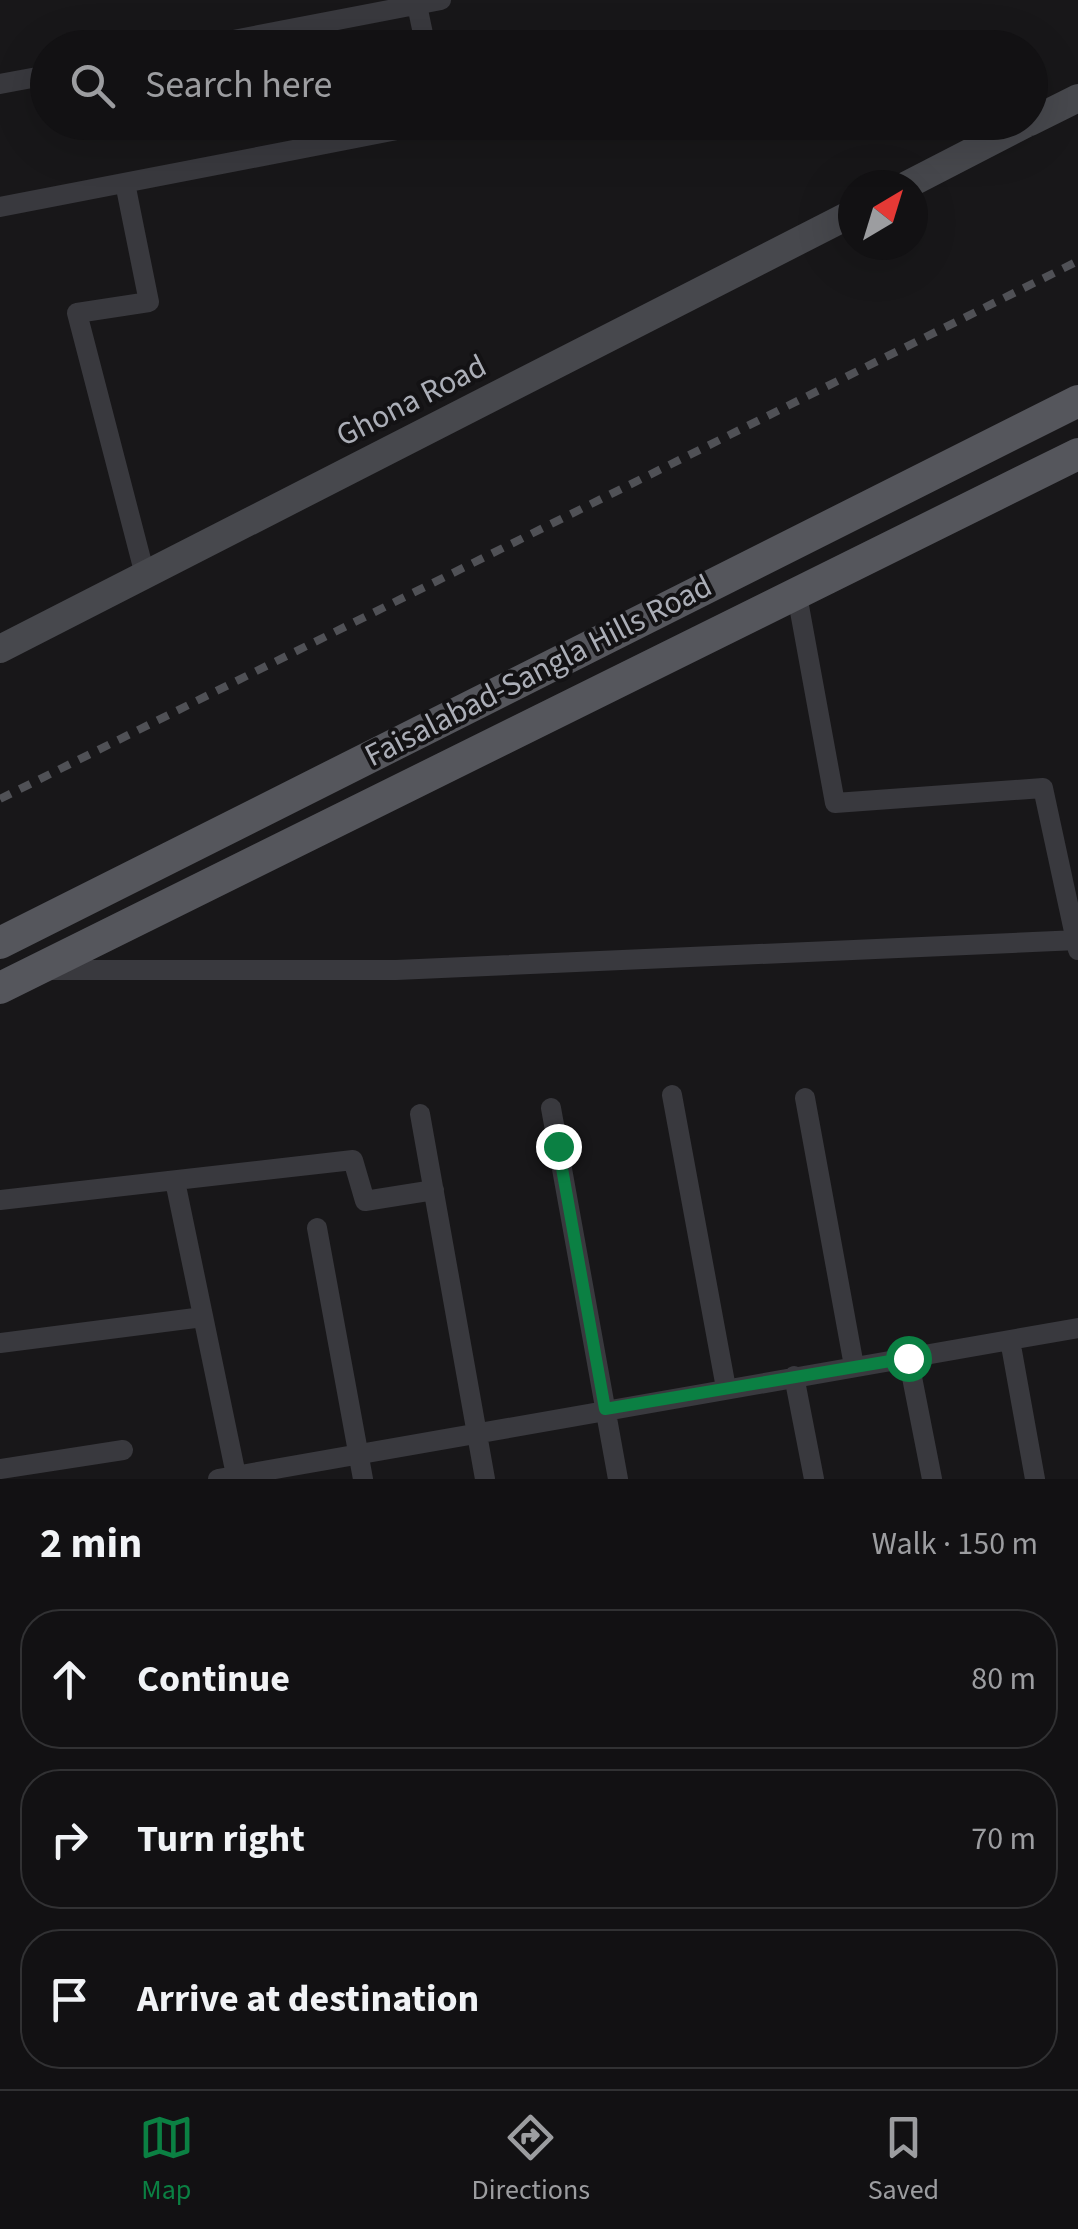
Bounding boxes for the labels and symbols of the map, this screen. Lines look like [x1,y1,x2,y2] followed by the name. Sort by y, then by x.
[838,170,928,260] north arrow
[328,343,495,458] street label: Ghona Road
[357,563,720,779] street label: Faisalabad-Sangla Hills Road
[536,1124,582,1170] route end
[886,1336,932,1382] route start

